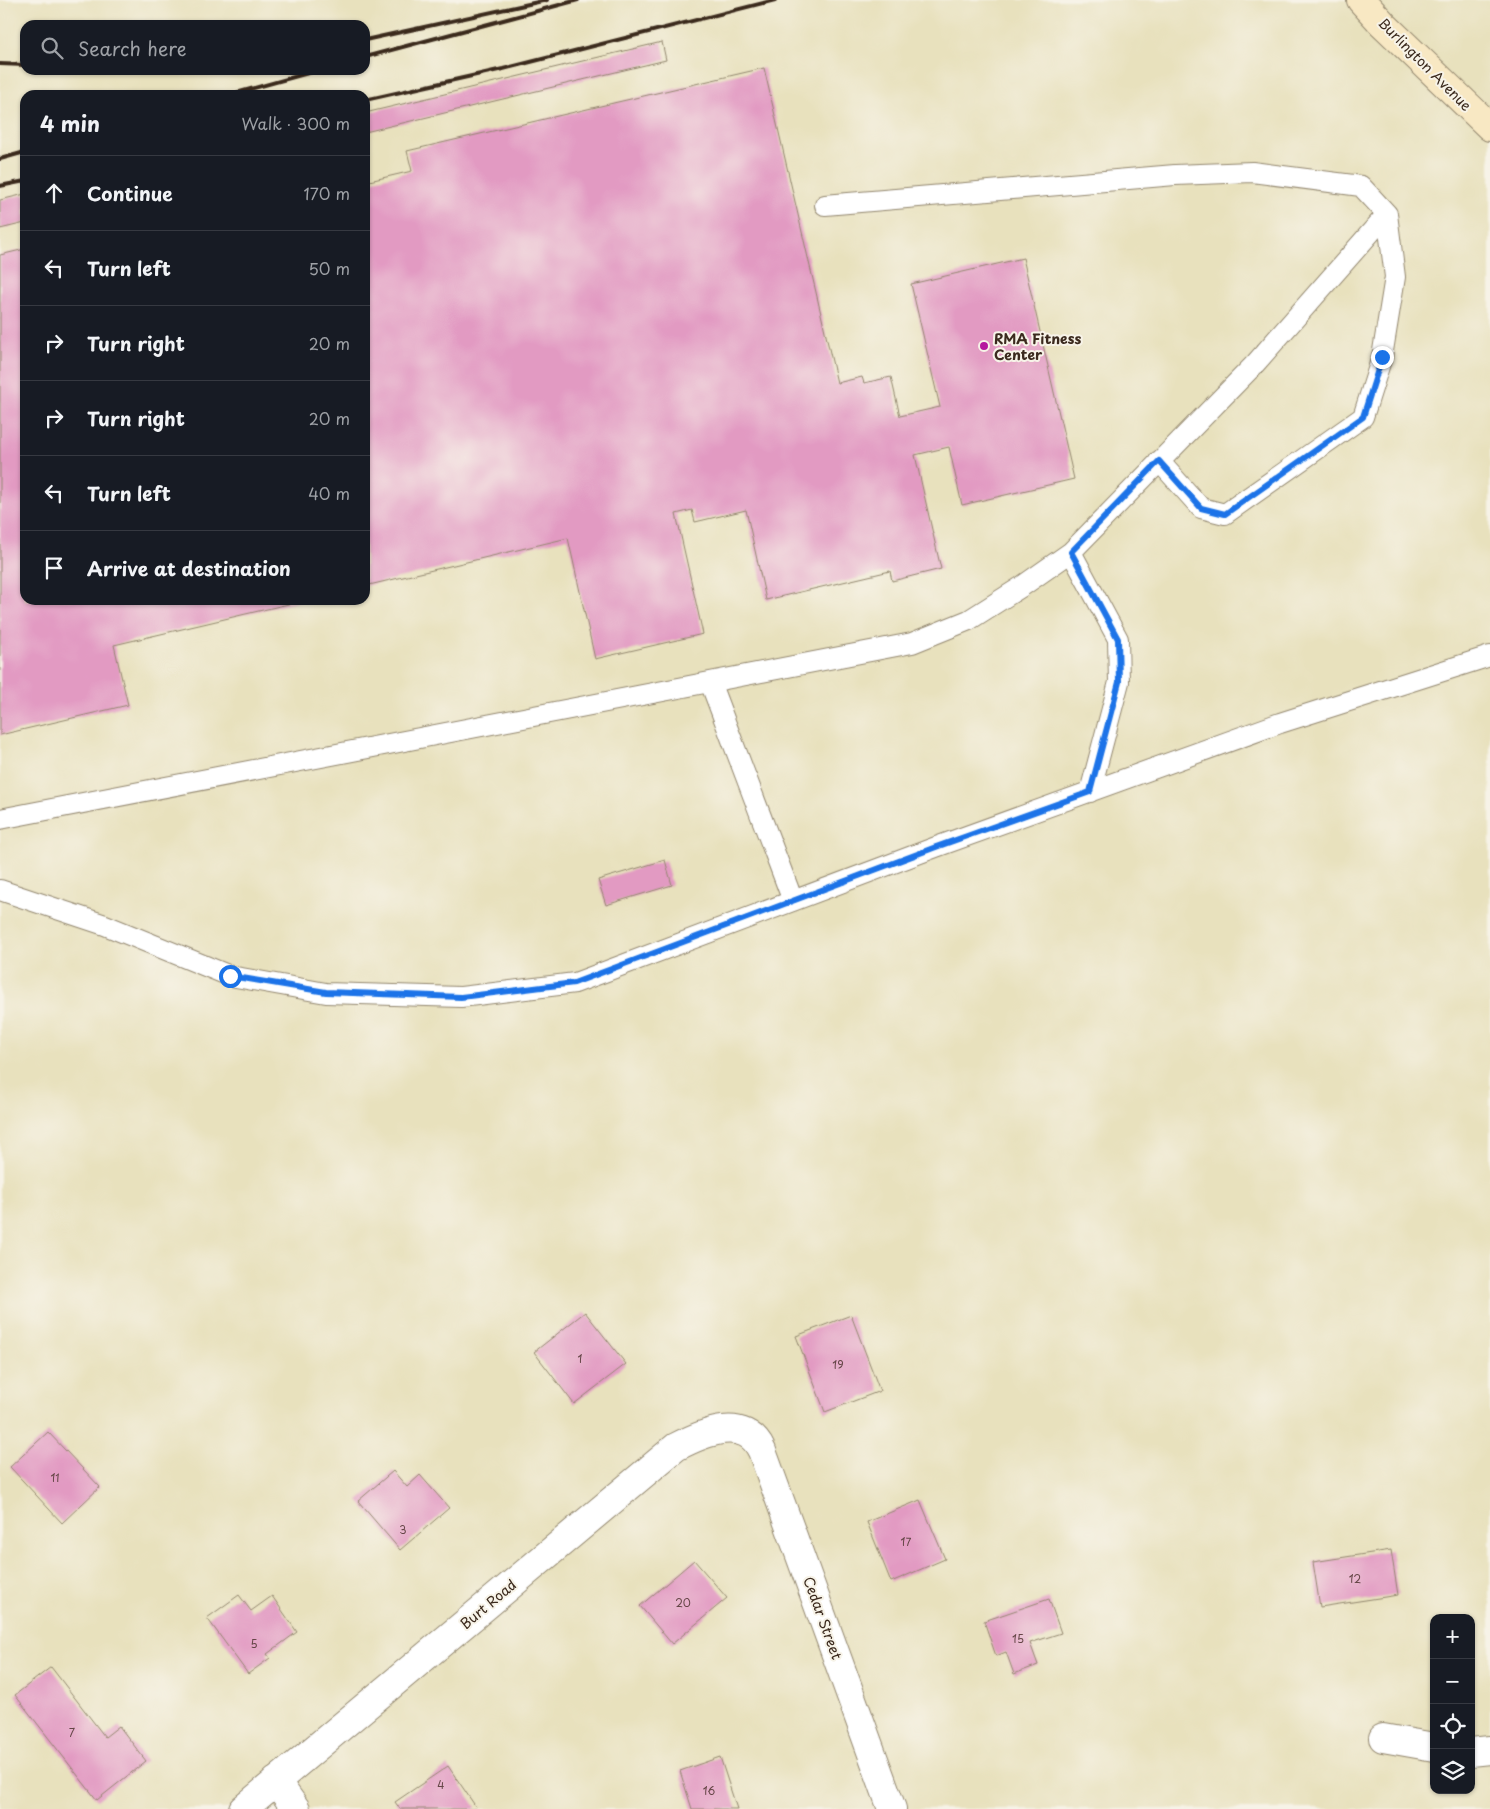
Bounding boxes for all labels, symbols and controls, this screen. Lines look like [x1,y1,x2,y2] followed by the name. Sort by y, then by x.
[1374,13,1477,116] street label: Burlington Avenue
[20,20,370,75] search box
[38,34,66,62] icon: search
[78,34,187,62] text: Search here
[40,107,100,139] text: 4 min
[241,111,350,135] text: Walk · 300 m
[40,179,68,207] icon: ahead
[87,179,173,207] text: Continue
[304,181,350,205] text: 170 m
[40,254,68,282] icon: left
[87,254,171,282] text: Turn left
[309,256,350,280] text: 50 m
[994,328,1081,365] place label: RMA Fitness Center
[40,329,68,357] icon: right
[87,329,185,357] text: Turn right
[309,331,350,355] text: 20 m
[978,340,990,352] marker: RMA Fitness Center
[1371,346,1394,369] route end
[40,404,68,432] icon: right
[87,404,185,432] text: Turn right
[309,406,350,430] text: 20 m
[40,479,68,507] icon: left
[87,479,171,507] text: Turn left
[308,481,350,505] text: 40 m
[40,554,68,582] icon: arrive
[87,554,291,582] text: Arrive at destination
[219,965,242,988] route start
[578,1350,583,1367] house number: 1
[832,1356,844,1373] house number: 19
[50,1469,60,1486] house number: 11
[399,1521,407,1538] house number: 3
[901,1533,912,1550] house number: 17
[1349,1570,1362,1587] house number: 12
[455,1574,521,1634] street label: Burt Road
[798,1574,848,1663] street label: Cedar Street
[675,1594,691,1611] house number: 20
[1430,1614,1475,1794] map controls
[1430,1614,1475,1659] button: +
[1012,1630,1024,1647] house number: 15
[250,1635,258,1652] house number: 5
[1430,1659,1475,1704] button: −
[1430,1704,1475,1749] button: locate
[69,1724,75,1741] house number: 7
[1430,1749,1475,1794] button: layers
[437,1776,445,1793] house number: 4
[703,1782,716,1799] house number: 16

